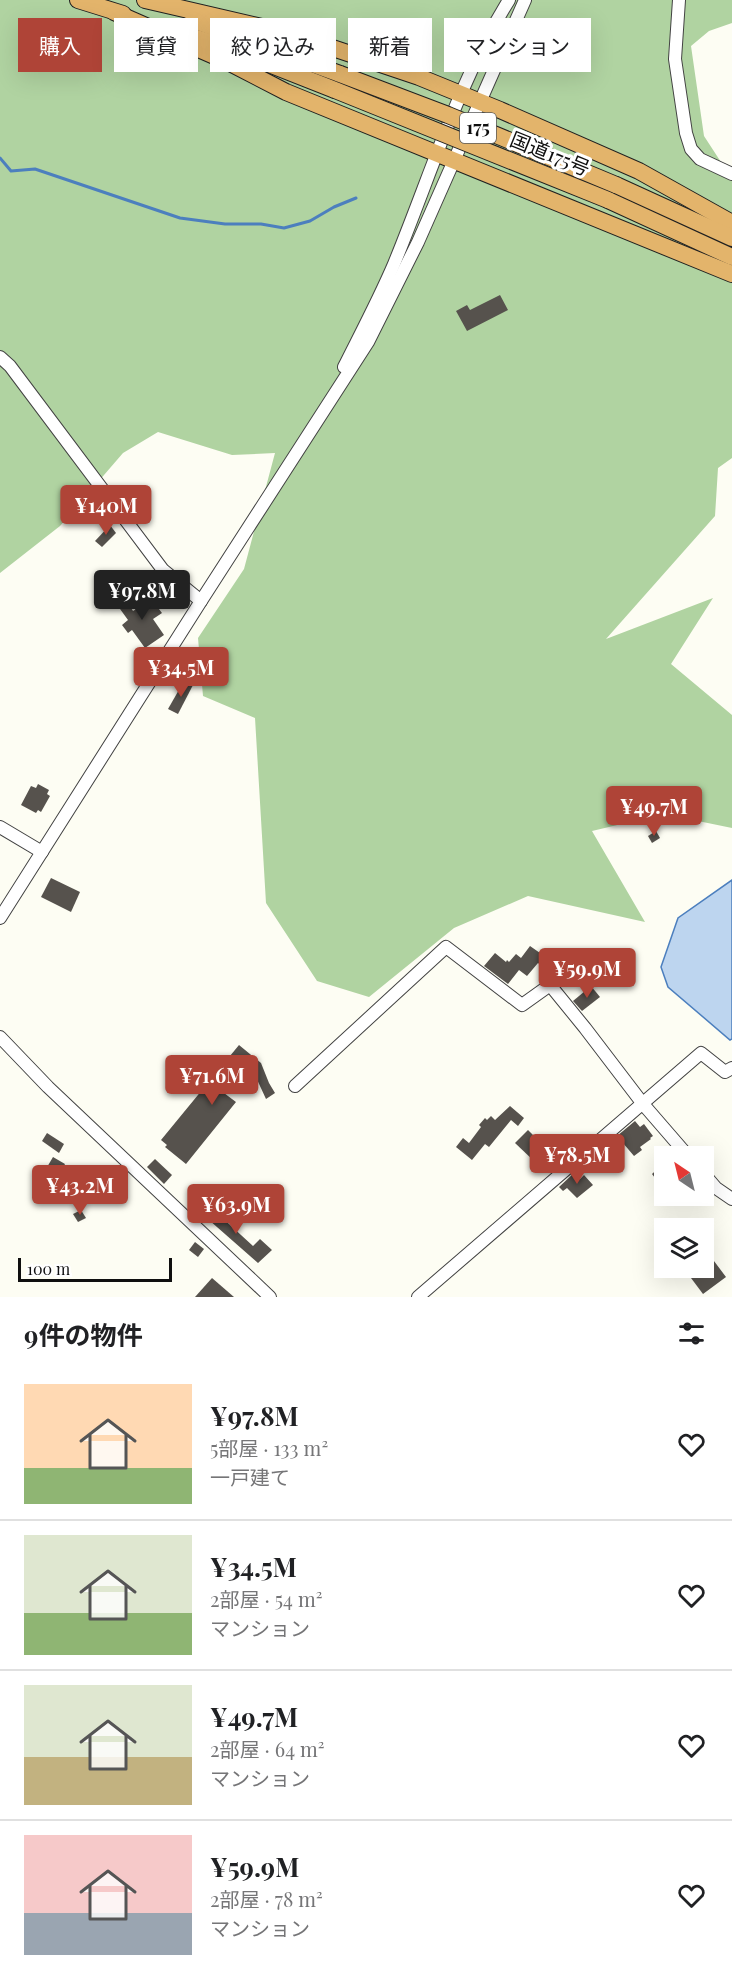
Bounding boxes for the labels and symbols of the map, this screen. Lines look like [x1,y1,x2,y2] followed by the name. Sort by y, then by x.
[460,113,496,143] road number: 175
[507,124,594,181] street label: 国道175号
[64,485,148,536] pin: ¥140M
[93,570,191,621] pin: ¥97.8M
[132,647,230,698] pin: ¥34.5M
[605,786,703,837] pin: ¥49.7M
[538,948,636,999] pin: ¥59.9M
[163,1055,261,1106] pin: ¥71.6M
[528,1134,626,1185] pin: ¥78.5M
[654,1146,714,1206] north arrow
[31,1165,129,1216] pin: ¥43.2M
[187,1184,285,1235] pin: ¥63.9M
[18,1255,172,1282] scale bar

